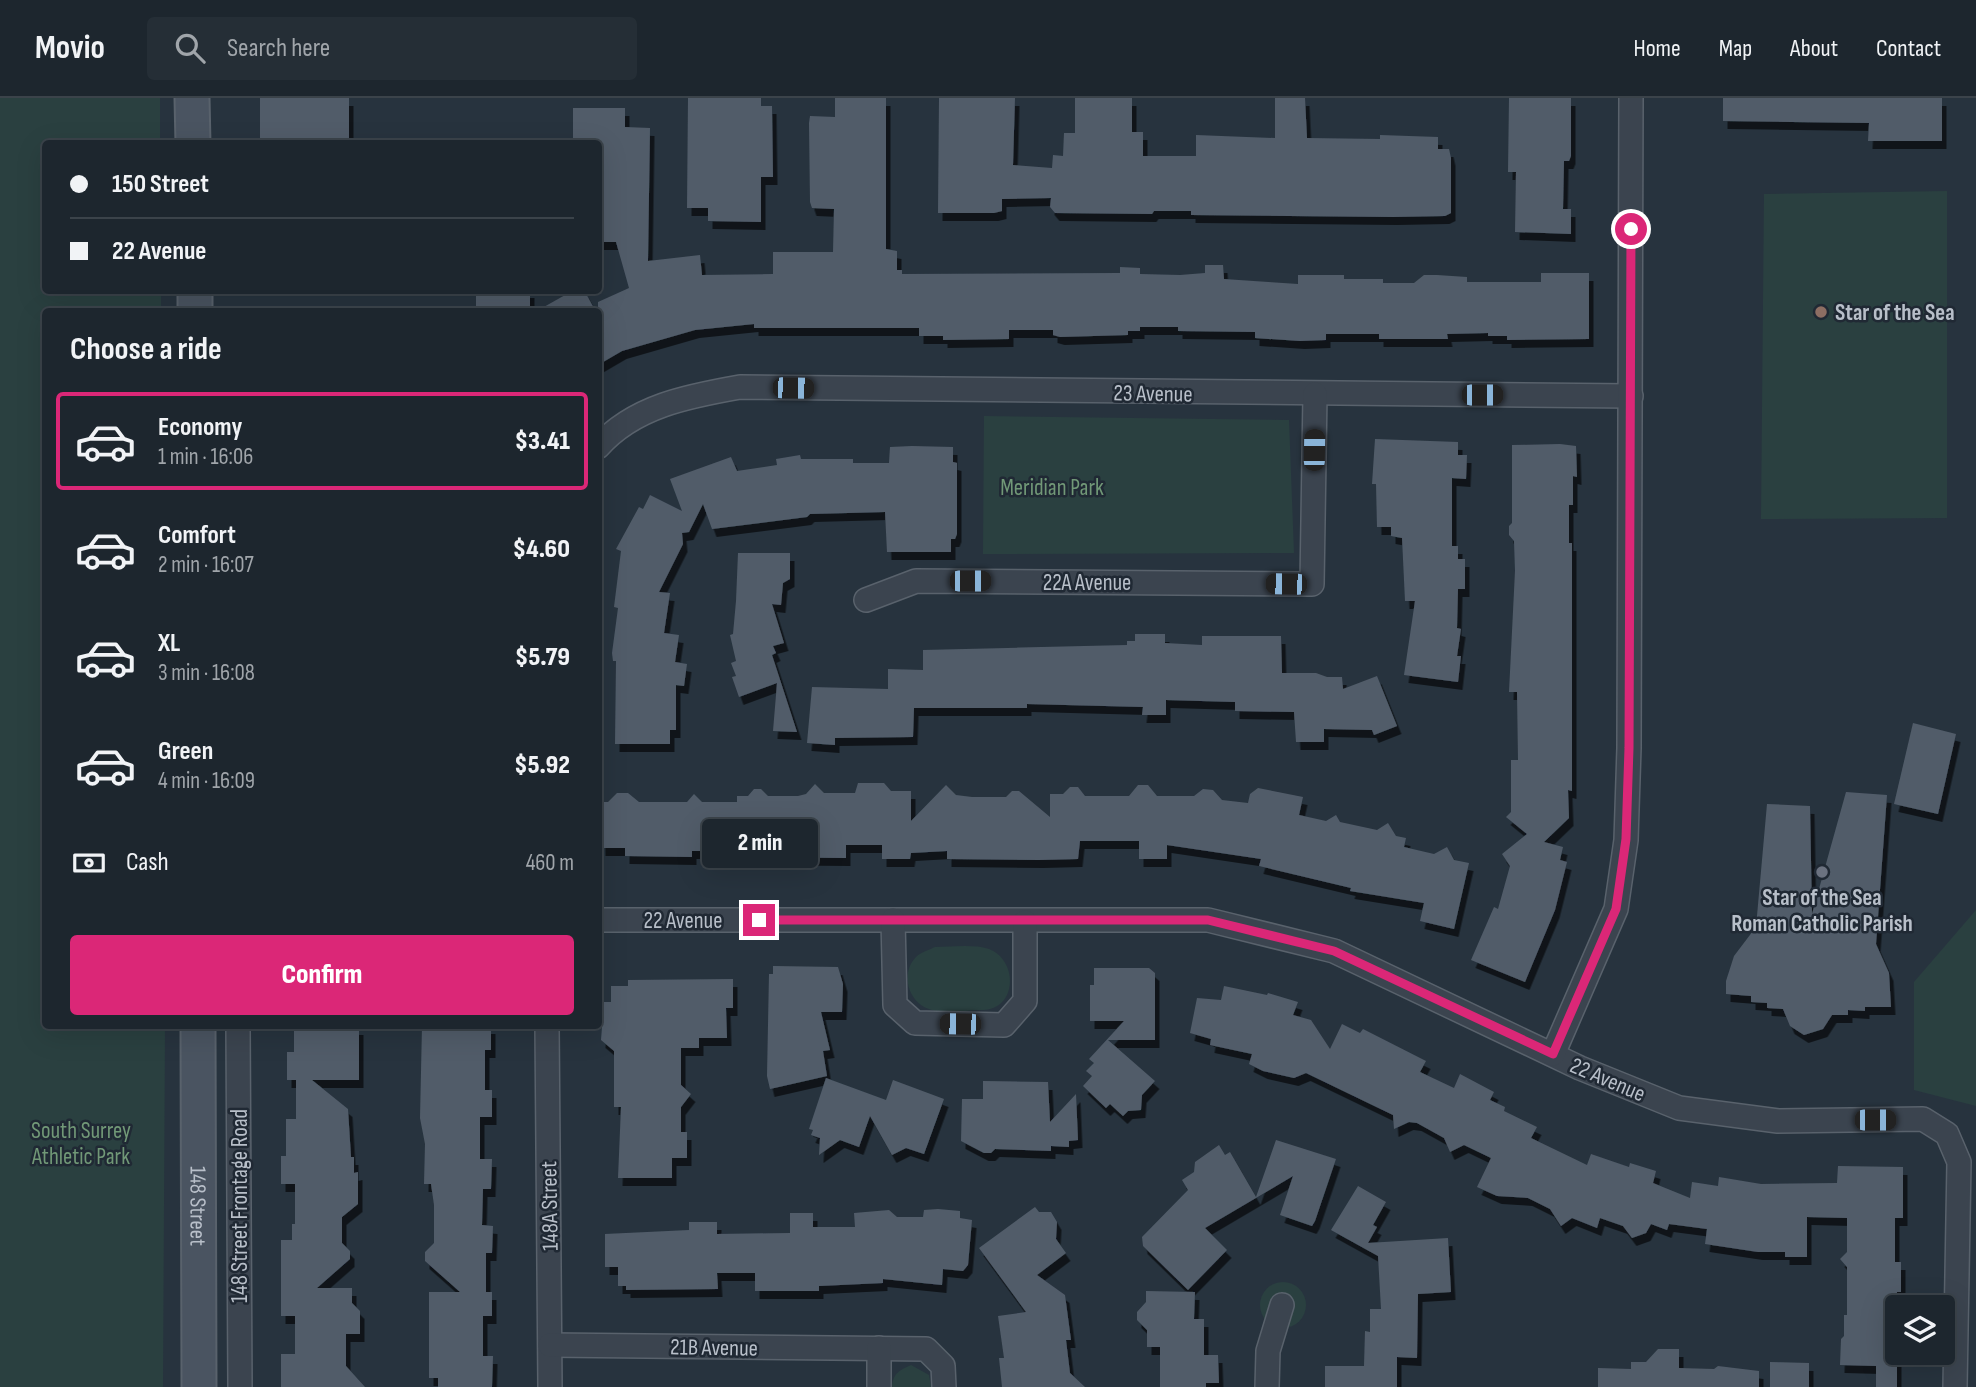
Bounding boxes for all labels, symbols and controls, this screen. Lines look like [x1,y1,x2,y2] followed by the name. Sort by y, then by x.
[147,17,637,80] search box
[35,28,105,68] text: Movio
[171,29,209,67] icon: search
[227,33,330,64] text: Search here
[1633,34,1681,63] text: Home
[1719,34,1752,63] text: Map
[1790,34,1838,63] text: About
[1876,34,1941,63] text: Contact
[112,169,209,200] text: 150 Street
[1615,213,1647,245] route start
[112,236,206,267] text: 22 Avenue
[1835,299,1955,327] place label: Star of the Sea
[1813,304,1829,320] marker: Star of the Sea
[70,330,222,369] text: Choose a ride
[772,377,815,399] car
[1113,379,1193,409] street label: 23 Avenue
[1462,385,1504,406] car
[74,410,137,473] icon: car
[158,412,242,443] text: Economy
[515,426,570,457] text: $3.41
[1304,429,1325,471] car
[158,443,253,471] text: 1 min · 16:06
[1000,474,1104,502] park label: Meridian Park
[74,518,137,581] icon: car
[158,520,236,551] text: Comfort
[513,534,570,565] text: $4.60
[158,551,254,579] text: 2 min · 16:07
[1043,569,1131,597] street label: 22A Avenue
[950,571,992,592] car
[1265,573,1308,595] car
[74,626,137,689] icon: car
[158,628,180,659] text: XL
[515,642,570,673] text: $5.79
[158,659,255,687] text: 3 min · 16:08
[74,734,137,797] icon: car
[158,736,213,767] text: Green
[514,750,570,781] text: $5.92
[158,767,255,795] text: 4 min · 16:09
[701,818,817,868] callout: 2 min
[738,829,782,857] text: 2 min
[70,844,108,882] icon: cash
[126,847,169,878] text: Cash
[526,849,574,877] text: 460 m
[1814,864,1830,880] marker: Star of the Sea Roman Catholic Parish
[1731,884,1913,938] place label: Star of the Sea Roman Catholic Parish
[743,904,775,936] route end
[644,907,722,935] street label: 22 Avenue
[70,935,574,1015] button: Confirm
[939,1013,982,1035] car
[1566,1052,1649,1108] street label: 22 Avenue
[226,1109,254,1303] street label: 148 Street Frontage Road
[1855,1110,1897,1131] car
[31,1117,131,1171] park label: South Surrey Athletic Park
[535,1161,565,1251] street label: 148A Street
[183,1166,212,1246] street label: 148 Street
[1885,1295,1955,1365] map controls
[1885,1295,1955,1365] button: layers
[670,1333,758,1363] street label: 21B Avenue

